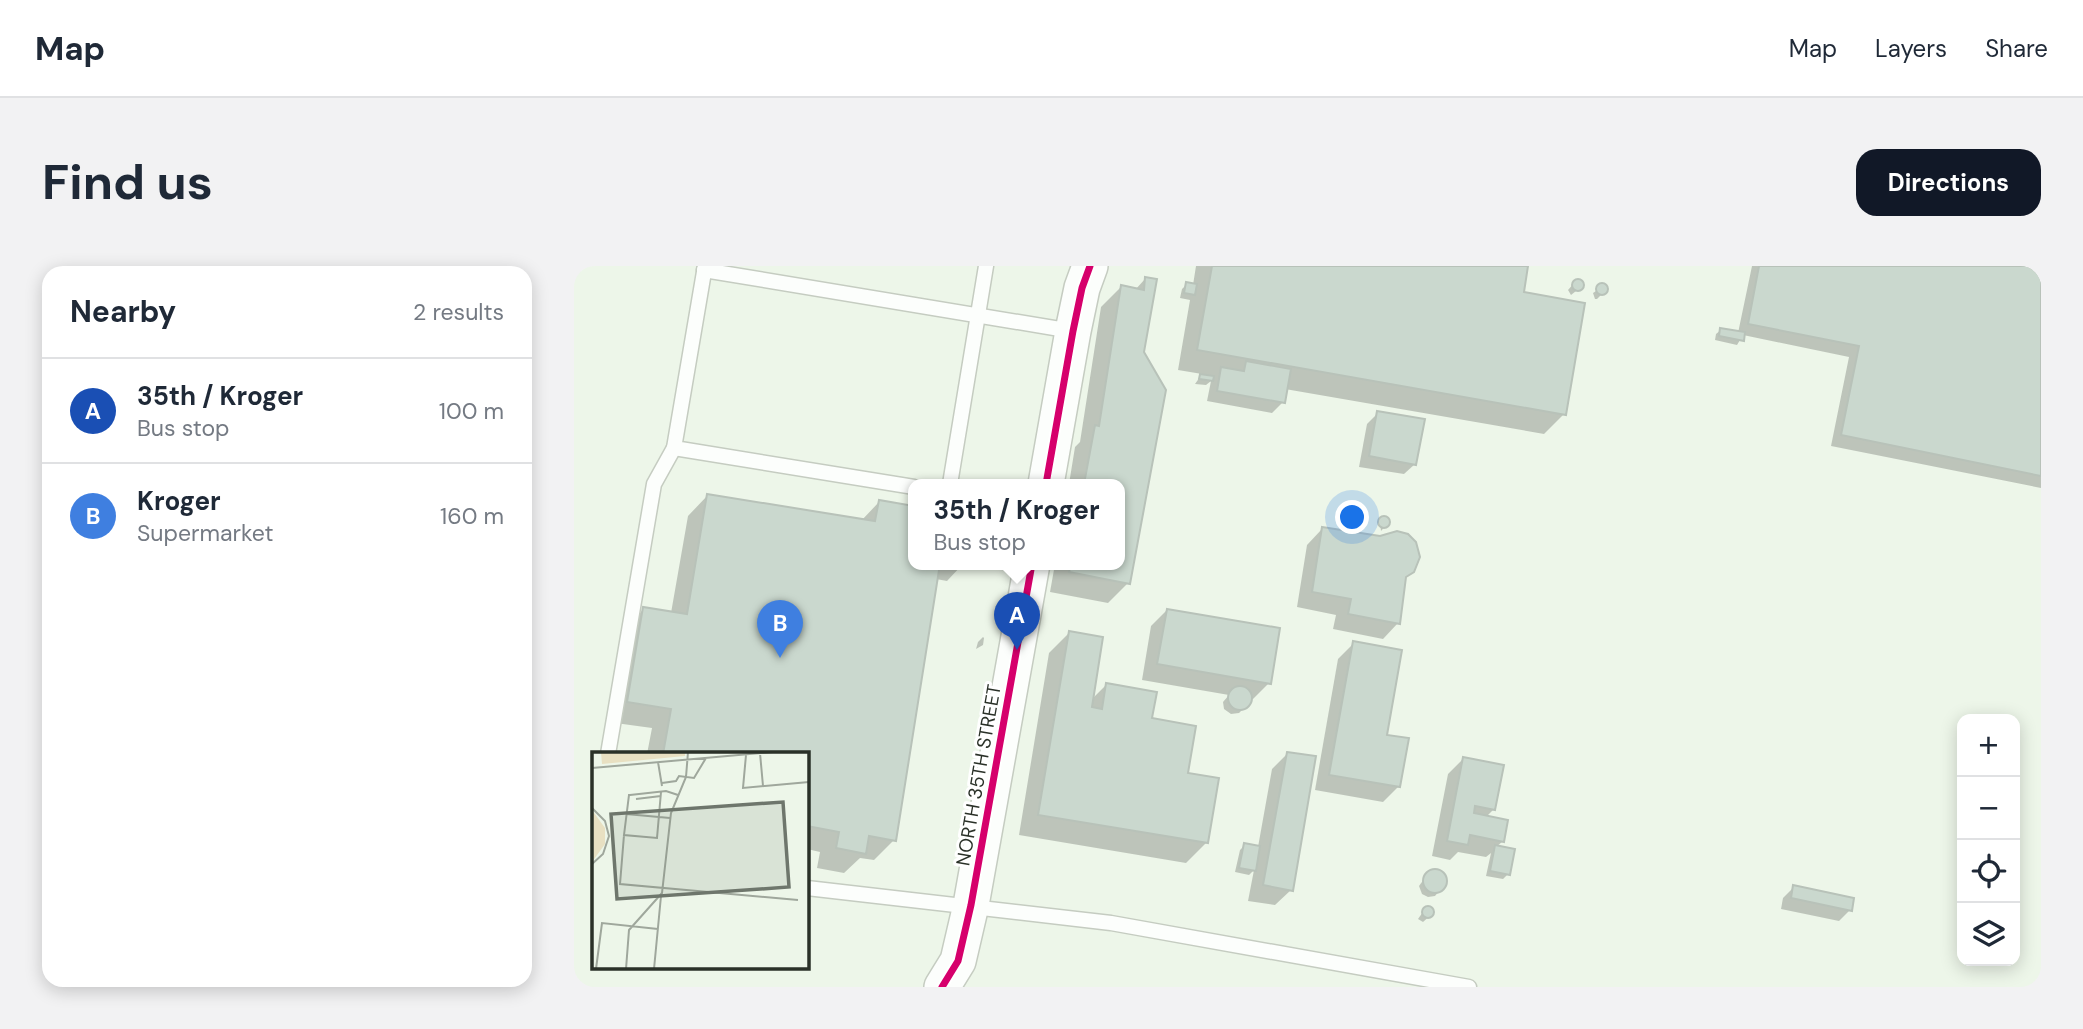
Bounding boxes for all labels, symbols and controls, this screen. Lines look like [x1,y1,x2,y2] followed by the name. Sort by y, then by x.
[35,27,105,70] text: Map
[1789,33,1837,64] text: Map
[1875,33,1947,64] text: Layers
[1985,33,2048,64] text: Share
[1856,149,2041,216] button: Directions
[42,150,213,214] text: Find us
[70,292,176,331] text: Nearby
[413,297,504,327] text: 2 results
[137,379,303,413] text: 35th / Kroger
[85,396,101,426] text: A
[439,396,504,426] text: 100 m
[137,413,229,443] text: Bus stop
[908,479,1125,570] popup
[137,484,221,518] text: Kroger
[933,493,1100,527] text: 35th / Kroger
[1335,500,1369,534] your location
[86,501,100,531] text: B
[440,501,504,531] text: 160 m
[137,518,273,548] text: Supermarket
[933,527,1026,557] text: Bus stop
[994,592,1040,650] pin: A
[757,600,803,658] pin: B
[950,682,1007,868] street label: NORTH 35TH STREET
[1957,714,2020,966] map controls
[1957,714,2020,777] button: +
[592,752,808,970] inset map
[1957,777,2020,840] button: −
[1957,840,2020,903] button: locate
[1957,903,2020,966] button: layers

